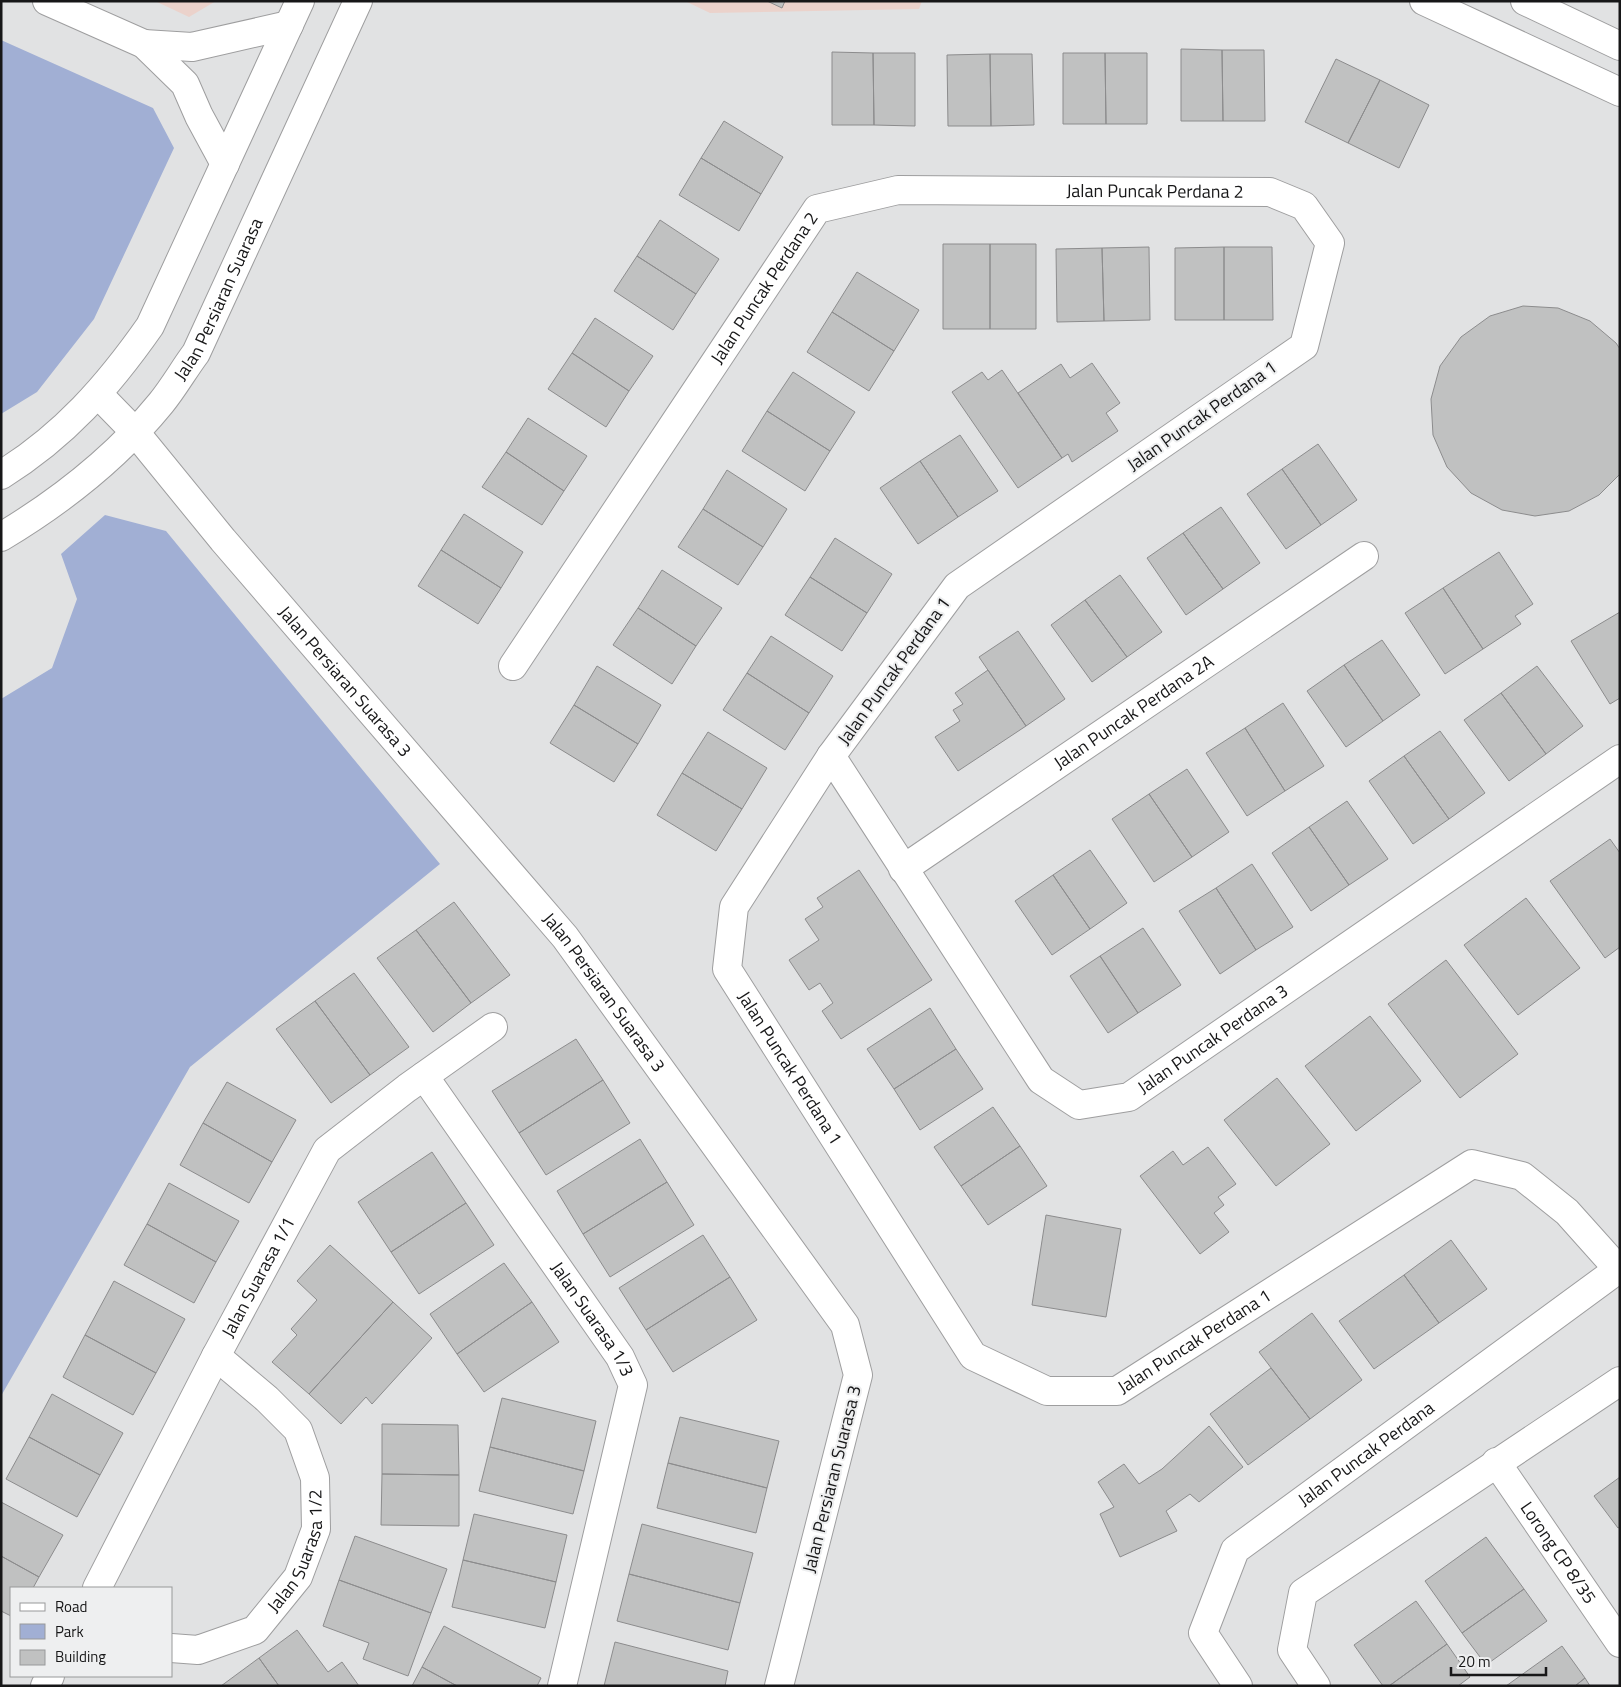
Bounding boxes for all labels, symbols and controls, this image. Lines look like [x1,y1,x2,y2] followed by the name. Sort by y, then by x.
[1066,177,1244,205] street label: Jalan Puncak Perdana 2
[704,206,824,369] street label: Jalan Puncak Perdana 2
[167,213,269,386] street label: Jalan Persiaran Suarasa
[1121,354,1282,478] street label: Jalan Puncak Perdana 1
[831,591,957,750] street label: Jalan Puncak Perdana 1
[272,599,418,763] street label: Jalan Persiaran Suarasa 3
[1048,648,1219,776] street label: Jalan Puncak Perdana 2A
[537,906,672,1077] street label: Jalan Persiaran Suarasa 3
[1132,977,1293,1100] street label: Jalan Puncak Perdana 3
[731,986,849,1150] street label: Jalan Puncak Perdana 1
[214,1212,301,1342] street label: Jalan Suarasa 1/1
[544,1256,641,1381] street label: Jalan Suarasa 1/3
[1112,1282,1276,1400] street label: Jalan Puncak Perdana 1
[795,1382,868,1575] street label: Jalan Persiaran Suarasa 3
[1292,1394,1440,1513] street label: Jalan Puncak Perdana
[260,1489,329,1618] street label: Jalan Suarasa 1/2
[1514,1496,1603,1609] street label: Lorong CP 8/35
[10,1587,172,1677] legend
[55,1595,87,1618] text: Road
[55,1620,84,1643] text: Park
[1451,1644,1546,1676] scale bar
[55,1645,106,1668] text: Building
[1458,1650,1491,1673] text: 20 m

